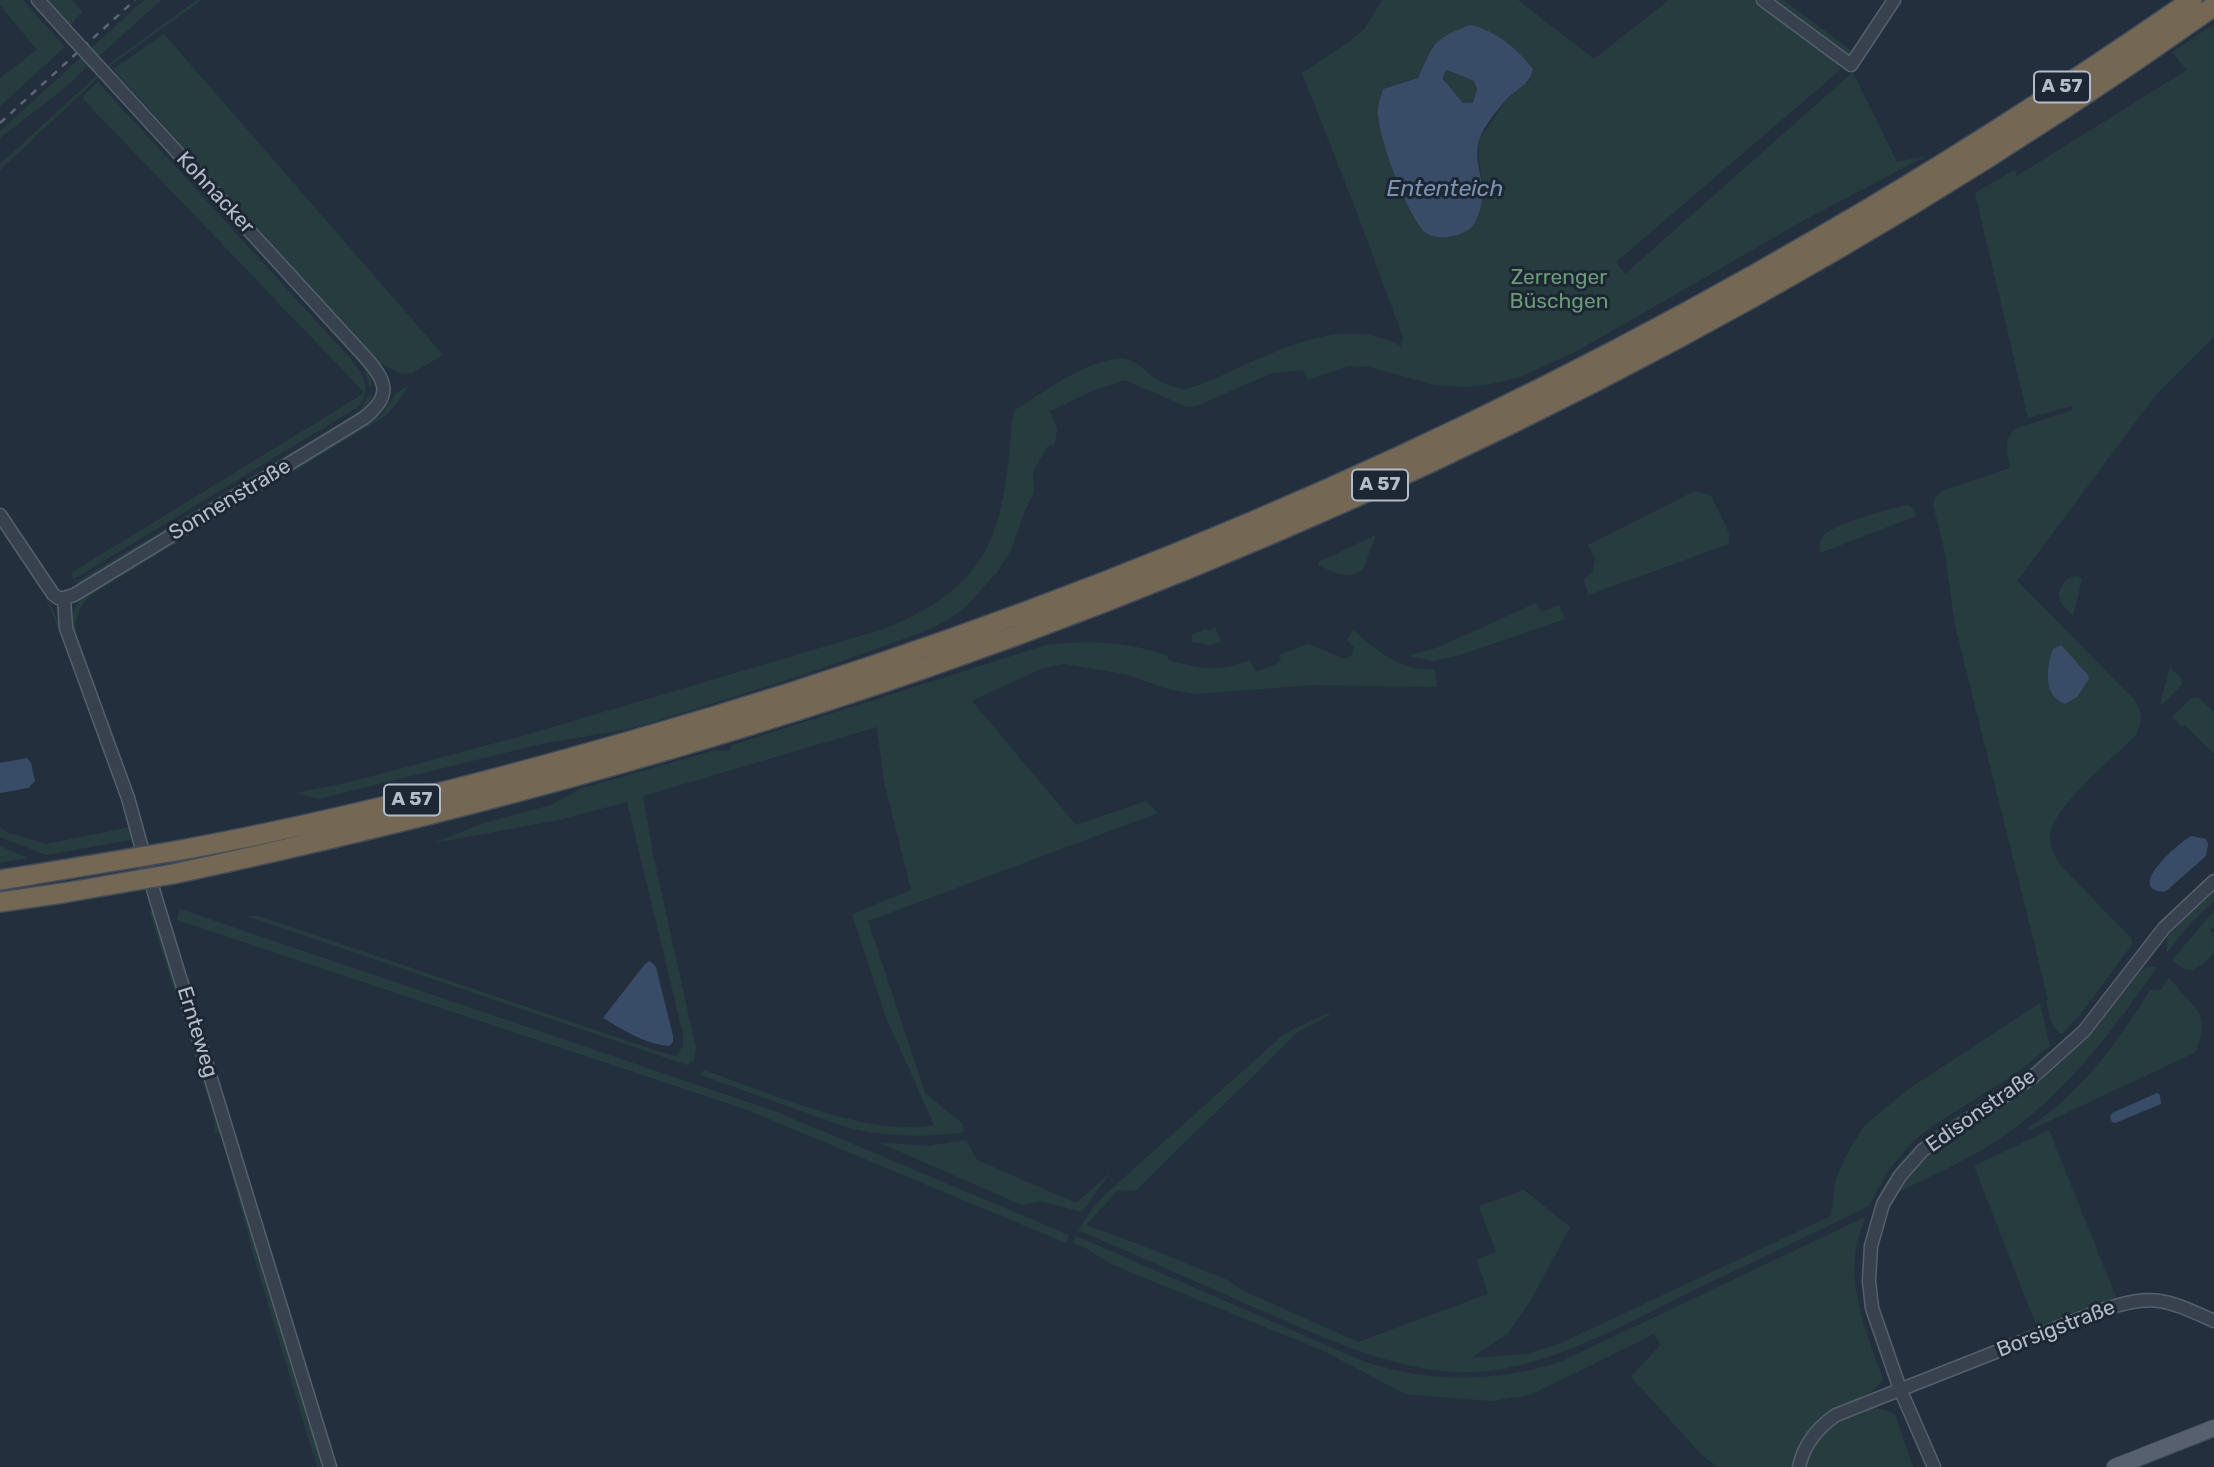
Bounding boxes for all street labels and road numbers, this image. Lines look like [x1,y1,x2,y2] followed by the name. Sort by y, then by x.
[2034,72,2090,102] road number: A 57
[171,147,259,239] street label: Kohnacker
[165,454,295,546] street label: Sonnenstraße
[1352,470,1408,500] road number: A 57
[384,785,440,816] road number: A 57
[171,983,223,1081] street label: Ernteweg
[1921,1064,2041,1158] street label: Edisonstraße
[1993,1295,2119,1363] street label: Borsigstraße

